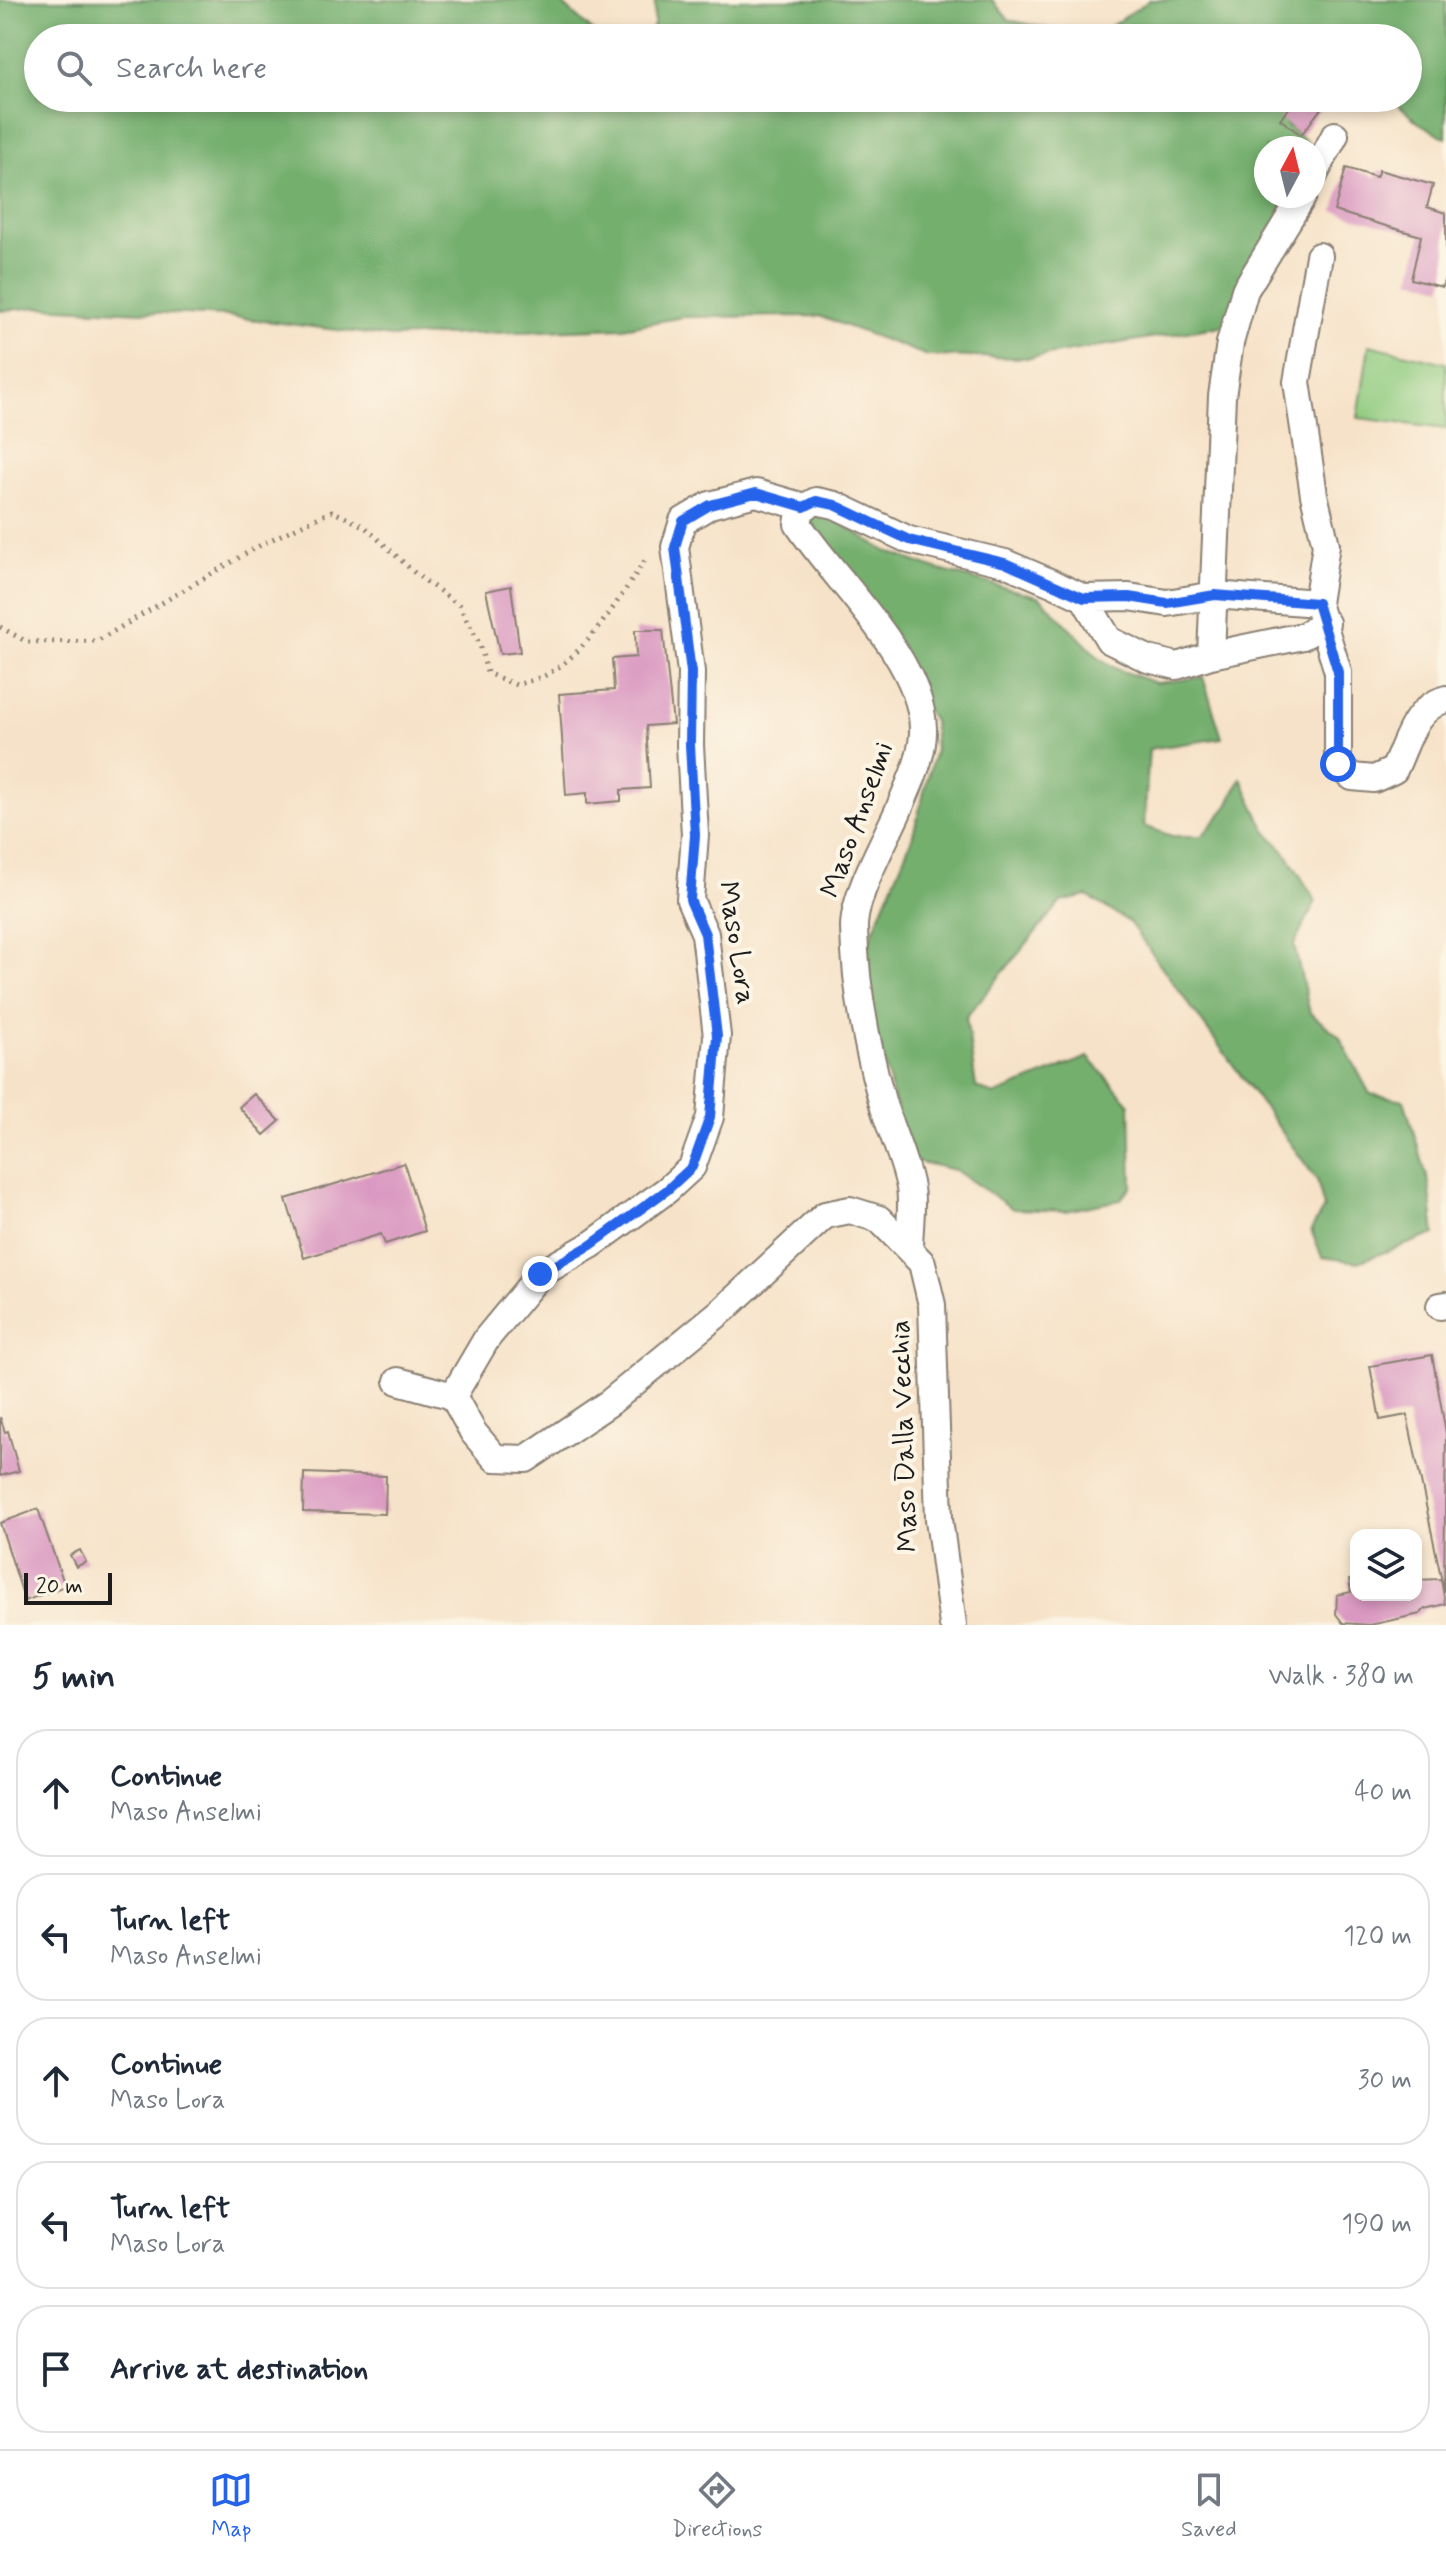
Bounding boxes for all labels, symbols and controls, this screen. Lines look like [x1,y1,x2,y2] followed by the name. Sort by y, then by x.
[24,24,1422,112] search box
[52,46,96,90] icon: search
[116,49,267,88] text: Search here
[1254,136,1326,208] north arrow
[813,737,903,903] street label: Maso Anselmi
[1320,746,1356,782] route start
[708,879,764,1007] street label: Maso Lora
[522,1256,558,1292] route end
[882,1319,928,1553] street label: Maso Dalla Vecchia
[1350,1529,1422,1601] map controls
[1350,1529,1422,1601] button: layers
[24,1569,112,1605] scale bar
[36,1573,83,1601] text: 20 m
[32,1655,115,1700] text: 5 min
[1268,1660,1414,1694] text: Walk · 380 m
[110,1757,222,1796] text: Continue
[34,1771,78,1815] icon: ahead
[1354,1776,1412,1810] text: 40 m
[110,1796,262,1830] text: Maso Anselmi
[110,1901,230,1940] text: Turn left
[34,1915,78,1959] icon: left
[1343,1920,1412,1954] text: 120 m
[110,1940,262,1974] text: Maso Anselmi
[110,2045,222,2084] text: Continue
[34,2059,78,2103] icon: ahead
[1358,2064,1412,2098] text: 30 m
[110,2084,225,2118] text: Maso Lora
[110,2189,230,2228] text: Turn left
[34,2203,78,2247] icon: left
[1342,2208,1412,2242] text: 190 m
[110,2228,225,2262] text: Maso Lora
[34,2347,78,2391] icon: arrive
[110,2350,368,2389] text: Arrive at destination
[209,2468,253,2544] tab: Map
[672,2468,762,2544] tab: Directions
[1181,2468,1237,2544] tab: Saved

